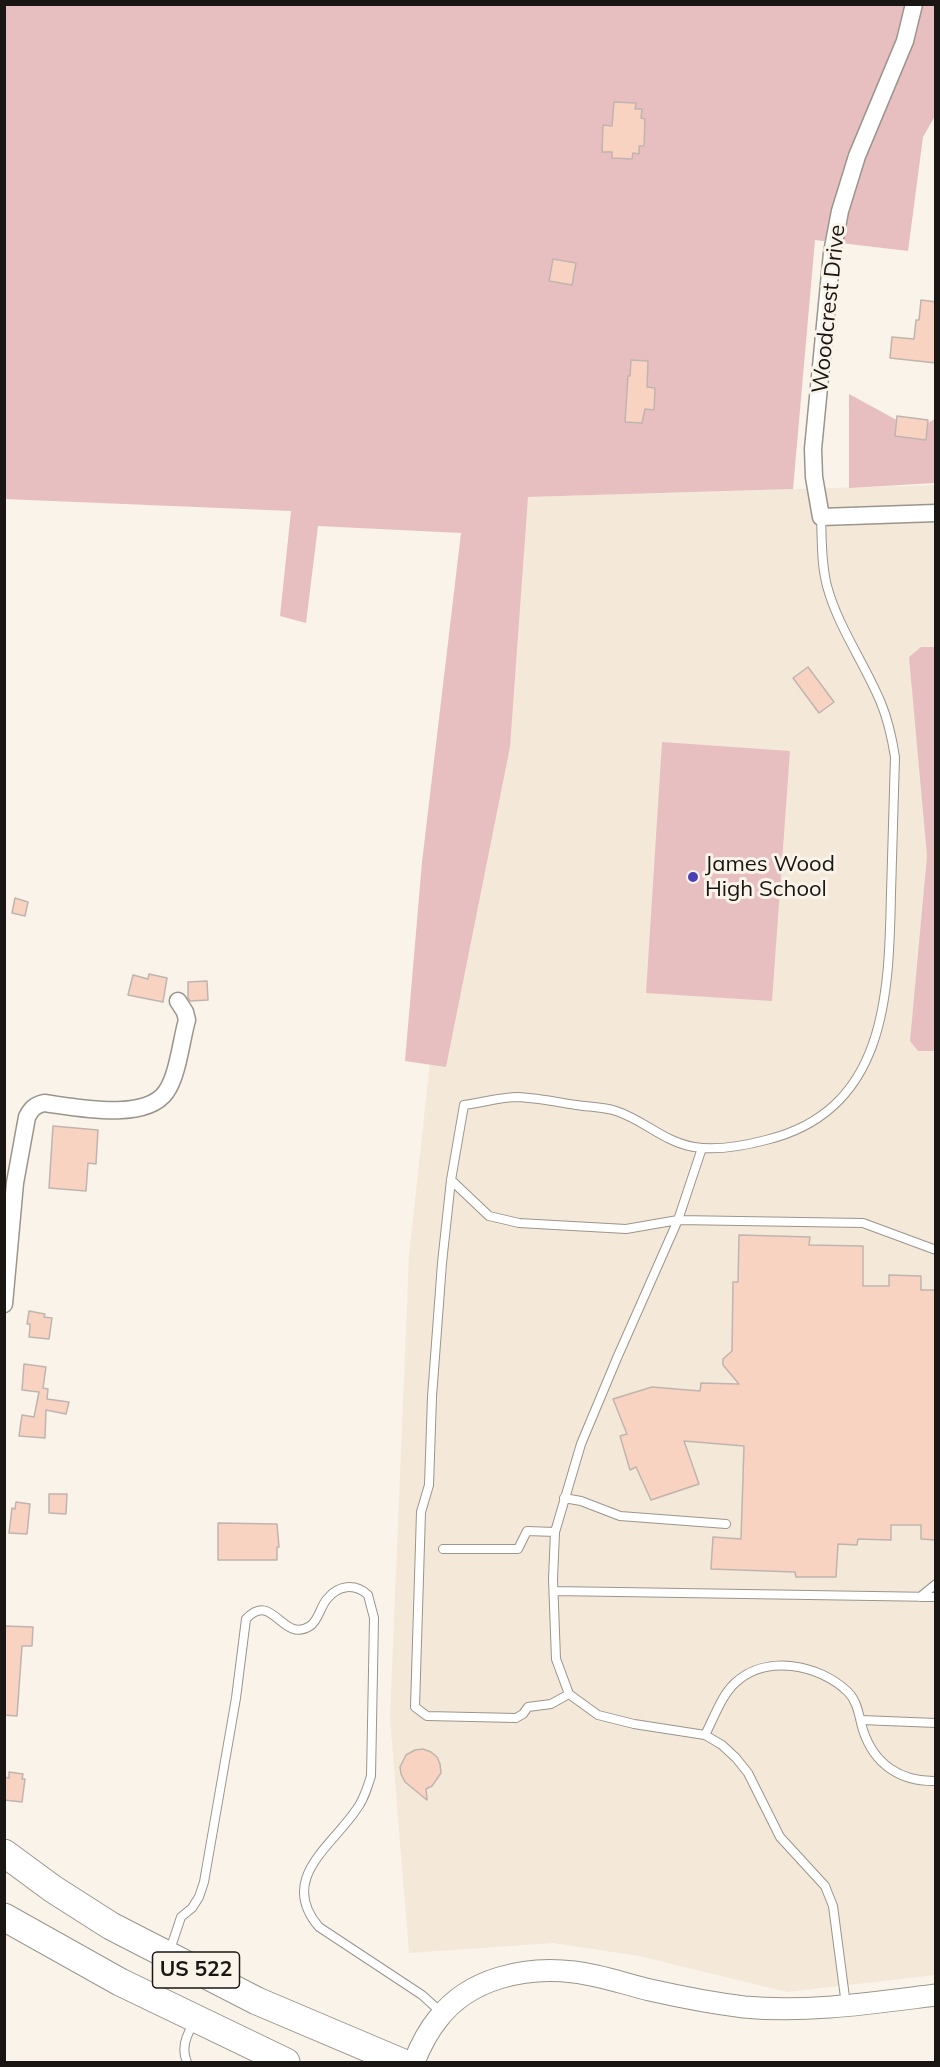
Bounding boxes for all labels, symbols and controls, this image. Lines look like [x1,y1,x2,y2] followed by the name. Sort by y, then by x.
[807,223,851,395] street label: Woodcrest Drive
[705,851,835,902] place label: James Wood High School
[686,870,700,884] marker: James Wood High School
[152,1952,240,1988] road number: US 522

